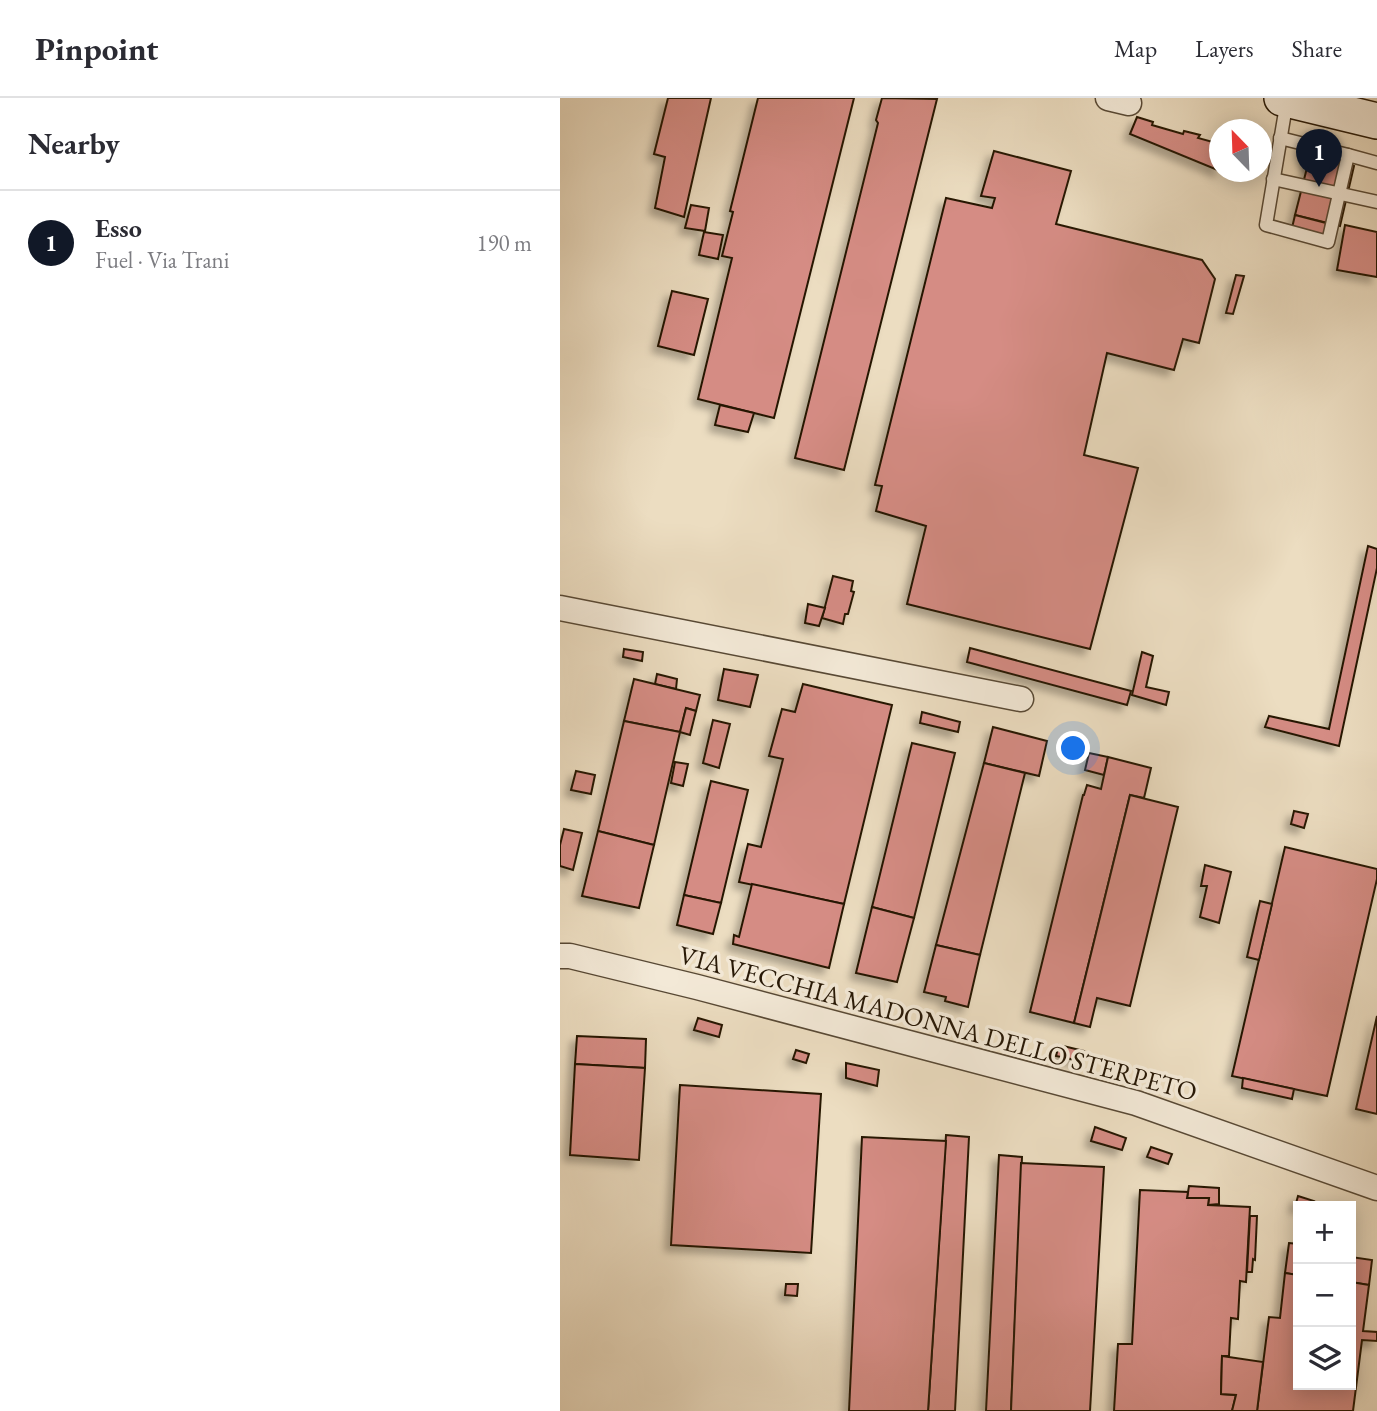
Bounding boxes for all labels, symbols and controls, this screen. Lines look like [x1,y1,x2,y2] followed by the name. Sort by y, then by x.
[35,27,158,70] text: Pinpoint
[1114,33,1157,64] text: Map
[1195,33,1254,64] text: Layers
[1292,33,1342,64] text: Share
[1209,119,1272,182] north arrow
[28,124,120,163] text: Nearby
[1296,129,1342,187] pin: 1
[95,211,142,245] text: Esso
[45,228,57,258] text: 1
[476,228,532,258] text: 190 m
[95,245,229,275] text: Fuel · Via Trani
[1056,731,1090,765] your location
[675,937,1201,1109] street label: VIA VECCHIA MADONNA DELLO STERPETO
[1293,1201,1356,1390] map controls
[1293,1201,1356,1264] button: +
[1293,1264,1356,1327] button: −
[1293,1327,1356,1390] button: layers

